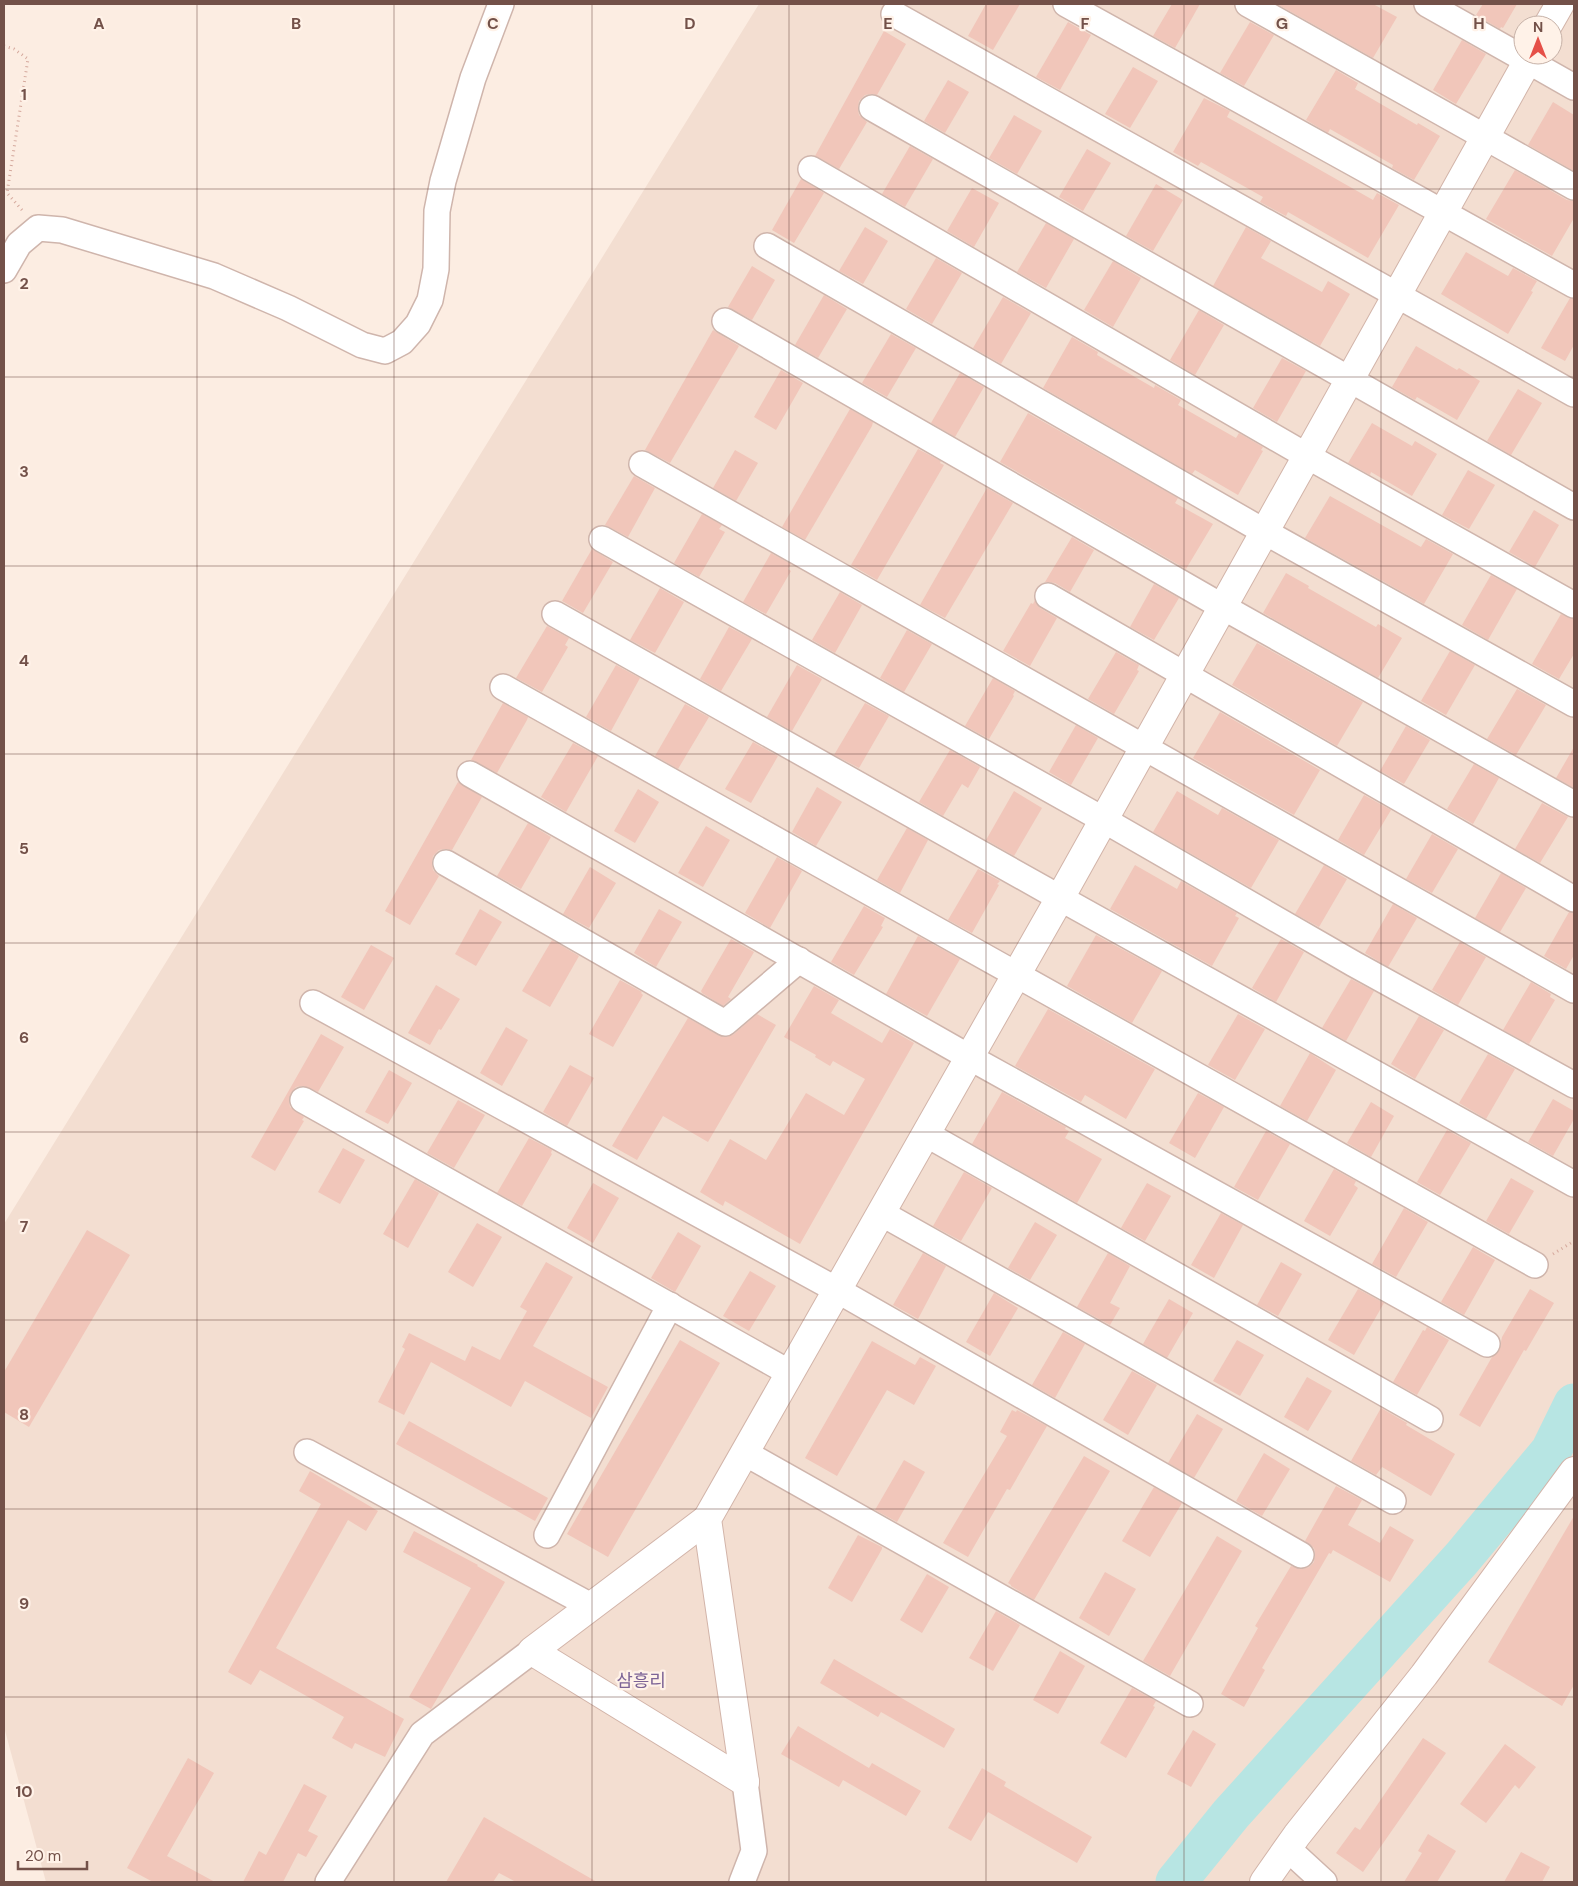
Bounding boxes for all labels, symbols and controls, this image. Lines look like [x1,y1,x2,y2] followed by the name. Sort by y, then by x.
[93,13,105,34] text: A
[291,13,301,34] text: B
[487,13,499,34] text: C
[684,13,696,34] text: D
[883,13,893,34] text: E
[1081,13,1090,34] text: F
[1276,13,1288,34] text: G
[1473,13,1485,34] text: H
[1513,15,1563,65] north arrow
[1533,18,1543,36] text: N
[21,84,27,105] text: 1
[19,273,29,294] text: 2
[19,461,29,482] text: 3
[19,650,29,671] text: 4
[19,838,29,859] text: 5
[19,1027,29,1048] text: 6
[20,1216,29,1237] text: 7
[19,1404,29,1425] text: 8
[19,1593,29,1614] text: 9
[616,1669,666,1693] district label: 삼흥리
[15,1781,33,1802] text: 10
[18,1838,86,1870] scale bar
[25,1846,61,1866] text: 20 m

